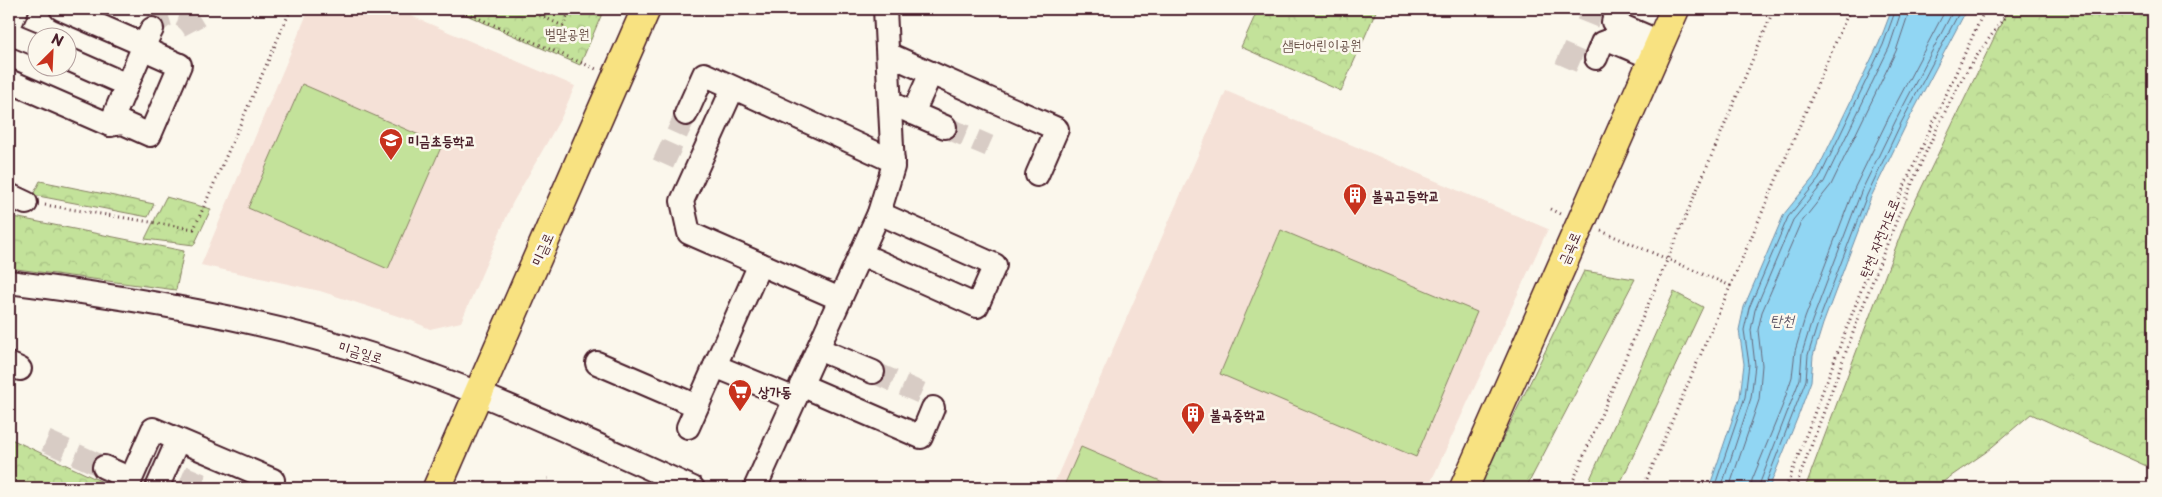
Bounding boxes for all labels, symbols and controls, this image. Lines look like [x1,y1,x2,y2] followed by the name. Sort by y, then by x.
[544,23,590,44] park label: 벌말공원
[28,28,78,78] north arrow
[48,28,67,52] text: N
[1283,34,1361,55] park label: 샘터어린이공원
[378,127,404,161] school or university icon: 미금초등학교
[408,130,476,151] place label: 미금초등학교
[1342,182,1368,216] building icon: 불곡고등학교
[1372,185,1440,206] place label: 불곡고등학교
[1854,195,1904,281] street label: 탄천 자전거도로
[1553,228,1585,268] street label: 금곡로
[526,229,558,269] street label: 미금로
[1770,308,1796,331] water label: 탄천
[336,335,386,369] street label: 미금일로
[727,378,753,412] supermarket icon: 상가동
[758,381,792,402] place label: 상가동
[1180,401,1206,435] building icon: 불곡중학교
[1210,404,1266,425] place label: 불곡중학교

